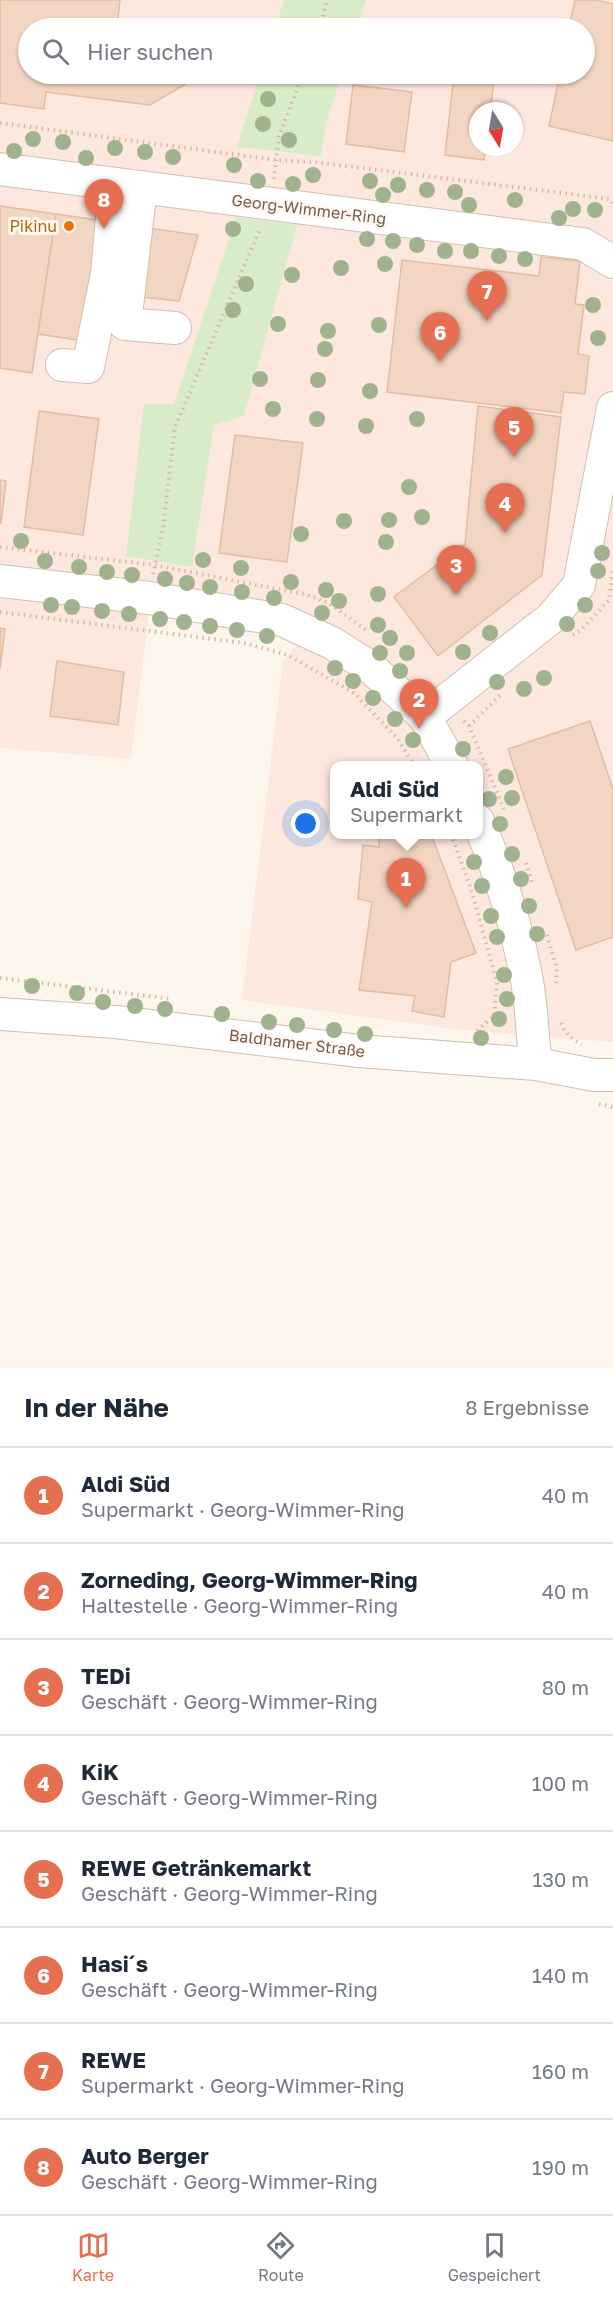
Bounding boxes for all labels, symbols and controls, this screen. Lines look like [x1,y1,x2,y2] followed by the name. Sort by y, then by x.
[18,18,595,84] search box
[39,35,72,68] icon: search
[87,38,213,65] text: Hier suchen
[469,102,523,156] north arrow
[84,180,124,229] pin: 8
[231,190,387,228] street label: Georg-Wimmer-Ring
[9,216,57,236] place label: Pikinu
[62,219,76,233] marker: Pikinu
[468,272,506,321] pin: 7
[420,312,460,362] pin: 6
[494,408,534,457] pin: 5
[486,484,524,533] pin: 4
[436,546,476,595] pin: 3
[400,680,438,729] pin: 2
[330,761,483,839] popup
[350,775,439,802] text: Aldi Süd
[350,802,463,826] text: Supermarkt
[291,809,320,838] your location
[386,858,426,908] pin: 1
[228,1025,366,1061] street label: Baldhamer Straße
[24,1392,169,1423] text: In der Nähe
[465,1395,589,1419] text: 8 Ergebnisse
[81,1470,170,1497] text: Aldi Süd
[38,1483,49,1507] text: 1
[542,1483,589,1507] text: 40 m
[81,1497,405,1521] text: Supermarkt · Georg-Wimmer-Ring
[81,1566,418,1593] text: Zorneding, Georg-Wimmer-Ring
[37,1579,50,1603] text: 2
[542,1579,589,1603] text: 40 m
[81,1593,398,1617] text: Haltestelle · Georg-Wimmer-Ring
[81,1662,131,1689] text: TEDi
[37,1675,50,1699] text: 3
[542,1675,589,1699] text: 80 m
[81,1689,378,1713] text: Geschäft · Georg-Wimmer-Ring
[81,1758,119,1785] text: KiK
[37,1771,50,1795] text: 4
[532,1771,589,1795] text: 100 m
[81,1785,378,1809] text: Geschäft · Georg-Wimmer-Ring
[81,1854,311,1881] text: REWE Getränkemarkt
[37,1867,50,1891] text: 5
[533,1867,589,1891] text: 130 m
[81,1881,378,1905] text: Geschäft · Georg-Wimmer-Ring
[81,1950,148,1977] text: Hasi´s
[37,1963,50,1987] text: 6
[532,1963,589,1987] text: 140 m
[81,1977,378,2001] text: Geschäft · Georg-Wimmer-Ring
[81,2046,146,2073] text: REWE
[38,2059,49,2083] text: 7
[532,2059,589,2083] text: 160 m
[81,2073,405,2097] text: Supermarkt · Georg-Wimmer-Ring
[81,2142,209,2169] text: Auto Berger
[37,2155,50,2179] text: 8
[532,2155,589,2179] text: 190 m
[81,2169,378,2193] text: Geschäft · Georg-Wimmer-Ring
[72,2229,114,2285] tab: Karte
[258,2229,304,2285] tab: Route
[448,2229,541,2285] tab: Gespeichert

